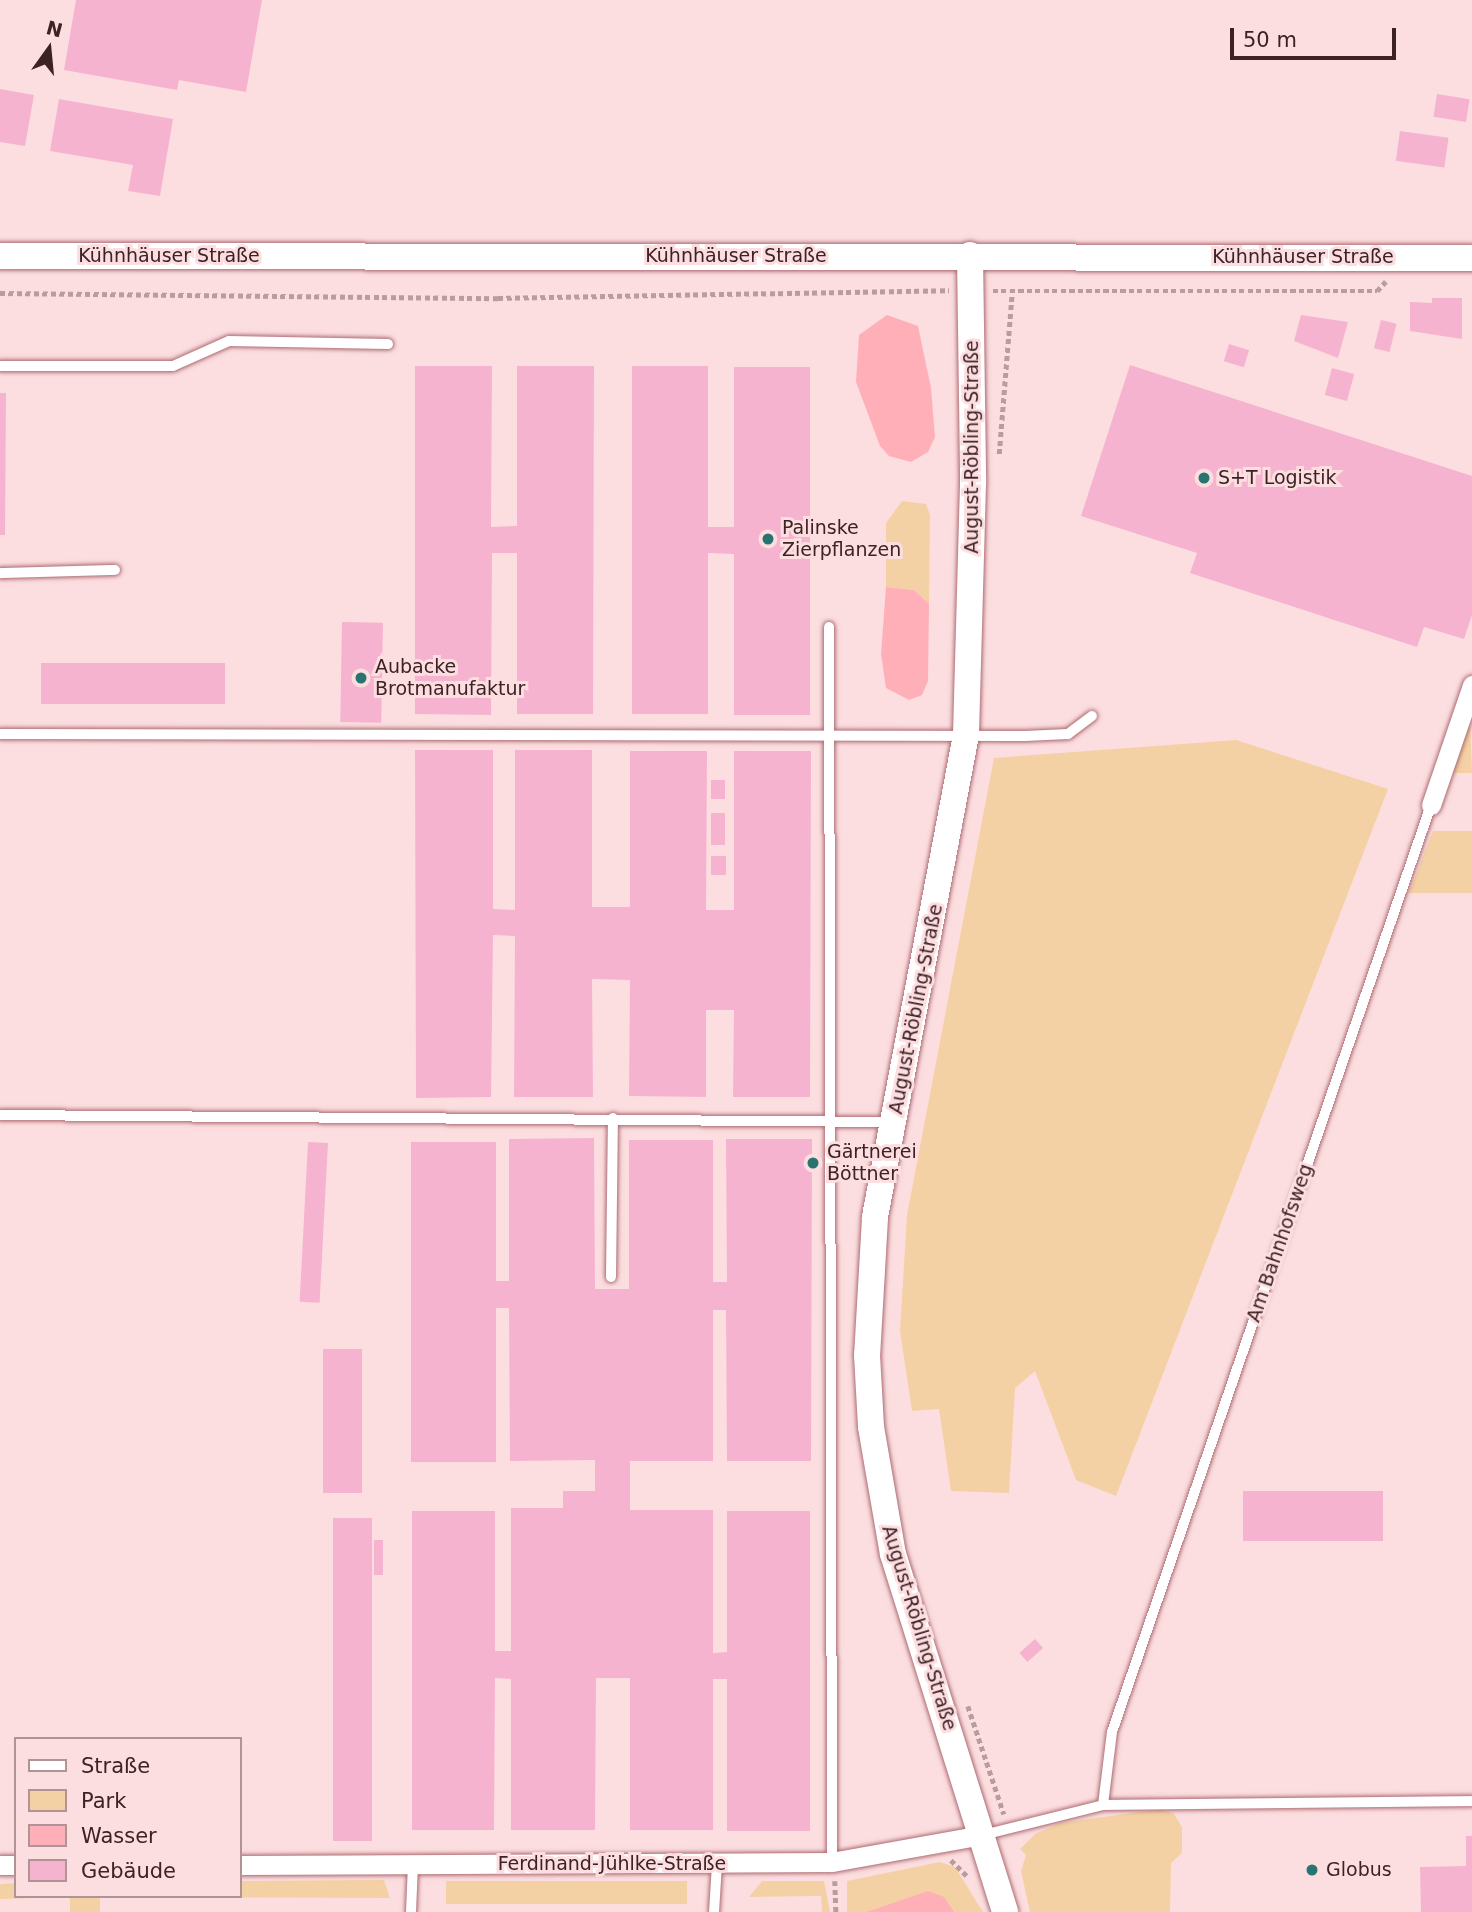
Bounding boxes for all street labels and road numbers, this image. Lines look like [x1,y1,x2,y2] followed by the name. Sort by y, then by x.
[78,245,260,267] street label: Kühnhäuser Straße
[645,245,827,267] street label: Kühnhäuser Straße
[1212,246,1394,268] street label: Kühnhäuser Straße
[961,340,983,554] street label: August-Röbling-Straße
[884,902,948,1116] street label: August-Röbling-Straße
[1242,1161,1318,1325] street label: Am Bahnhofsweg
[877,1523,961,1733] street label: August-Röbling-Straße
[498,1853,726,1875] street label: Ferdinand-Jühlke-Straße

